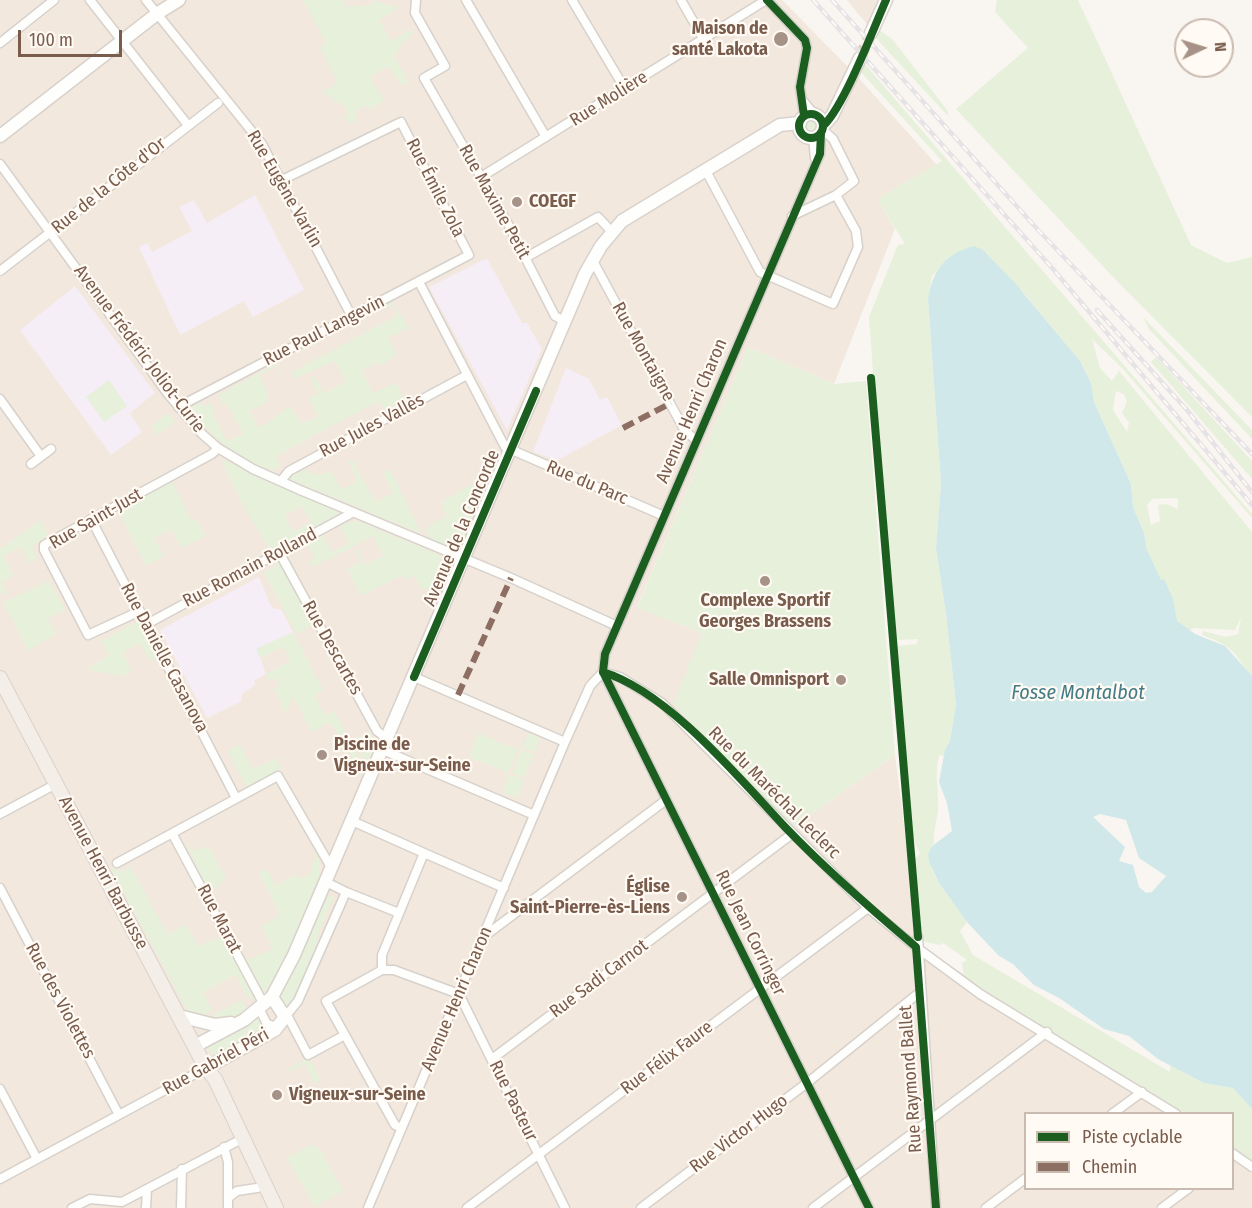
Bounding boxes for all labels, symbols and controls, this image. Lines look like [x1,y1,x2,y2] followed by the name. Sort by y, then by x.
[21,18,124,56] scale bar
[672,18,768,60] place label: Maison de santé Lakota
[1174,18,1234,78] north arrow
[29,29,73,51] text: 100 m
[772,30,790,48] marker: Maison de santé Lakota
[1211,41,1230,52] text: N
[566,67,652,131] street label: Rue Molière
[242,126,326,252] street label: Rue Eugène Varlin
[48,133,170,239] street label: Rue de la Côte d'Or
[401,135,469,241] street label: Rue Émile Zola
[454,141,534,263] street label: Rue Maxime Petit
[529,191,576,213] place label: COEGF
[510,195,524,209] marker: COEGF
[69,261,209,437] street label: Avenue Frédéric Joliot-Curie
[260,291,388,371] street label: Rue Paul Langevin
[607,299,679,405] street label: Rue Montaigne
[652,336,732,486] street label: Avenue Henri Charon
[316,389,428,463] street label: Rue Jules Vallès
[419,447,505,609] street label: Avenue de la Concorde
[543,456,631,510] street label: Rue du Parc
[46,484,146,554] street label: Rue Saint-Just
[179,524,321,612] street label: Rue Romain Rolland
[758,574,772,588] marker: Complexe Sportif Georges Brassens
[115,579,213,737] street label: Rue Danielle Casanova
[699,590,831,632] place label: Complexe Sportif Georges Brassens
[297,597,367,699] street label: Rue Descartes
[709,669,829,691] place label: Salle Omnisport
[834,673,848,687] marker: Salle Omnisport
[1011,681,1145,705] water label: Fosse Montalbot
[703,722,845,864] street label: Rue du Maréchal Leclerc
[334,734,471,777] place label: Piscine de Vigneux-sur-Seine
[315,748,329,762] marker: Piscine de Vigneux-sur-Seine
[53,793,153,953] street label: Avenue Henri Barbusse
[710,867,790,999] street label: Rue Jean Corringer
[510,876,670,918] place label: Église Saint-Pierre-ès-Liens
[192,881,246,957] street label: Rue Marat
[675,890,689,904] marker: Église Saint-Pierre-ès-Liens
[417,924,497,1074] street label: Avenue Henri Charon
[546,935,652,1023] street label: Rue Sadi Carnot
[21,940,99,1062] street label: Rue des Violettes
[895,1004,927,1154] street label: Rue Raymond Ballet
[617,1016,717,1100] street label: Rue Félix Faure
[159,1024,273,1100] street label: Rue Gabriel Péri
[484,1057,542,1145] street label: Rue Pasteur
[289,1084,426,1106] place label: Vigneux-sur-Seine
[270,1088,284,1102] marker: Vigneux-sur-Seine
[686,1090,792,1178] street label: Rue Victor Hugo
[1024,1112,1234,1190] legend
[1082,1126,1182,1148] text: Piste cyclable
[1082,1156,1137,1178] text: Chemin

